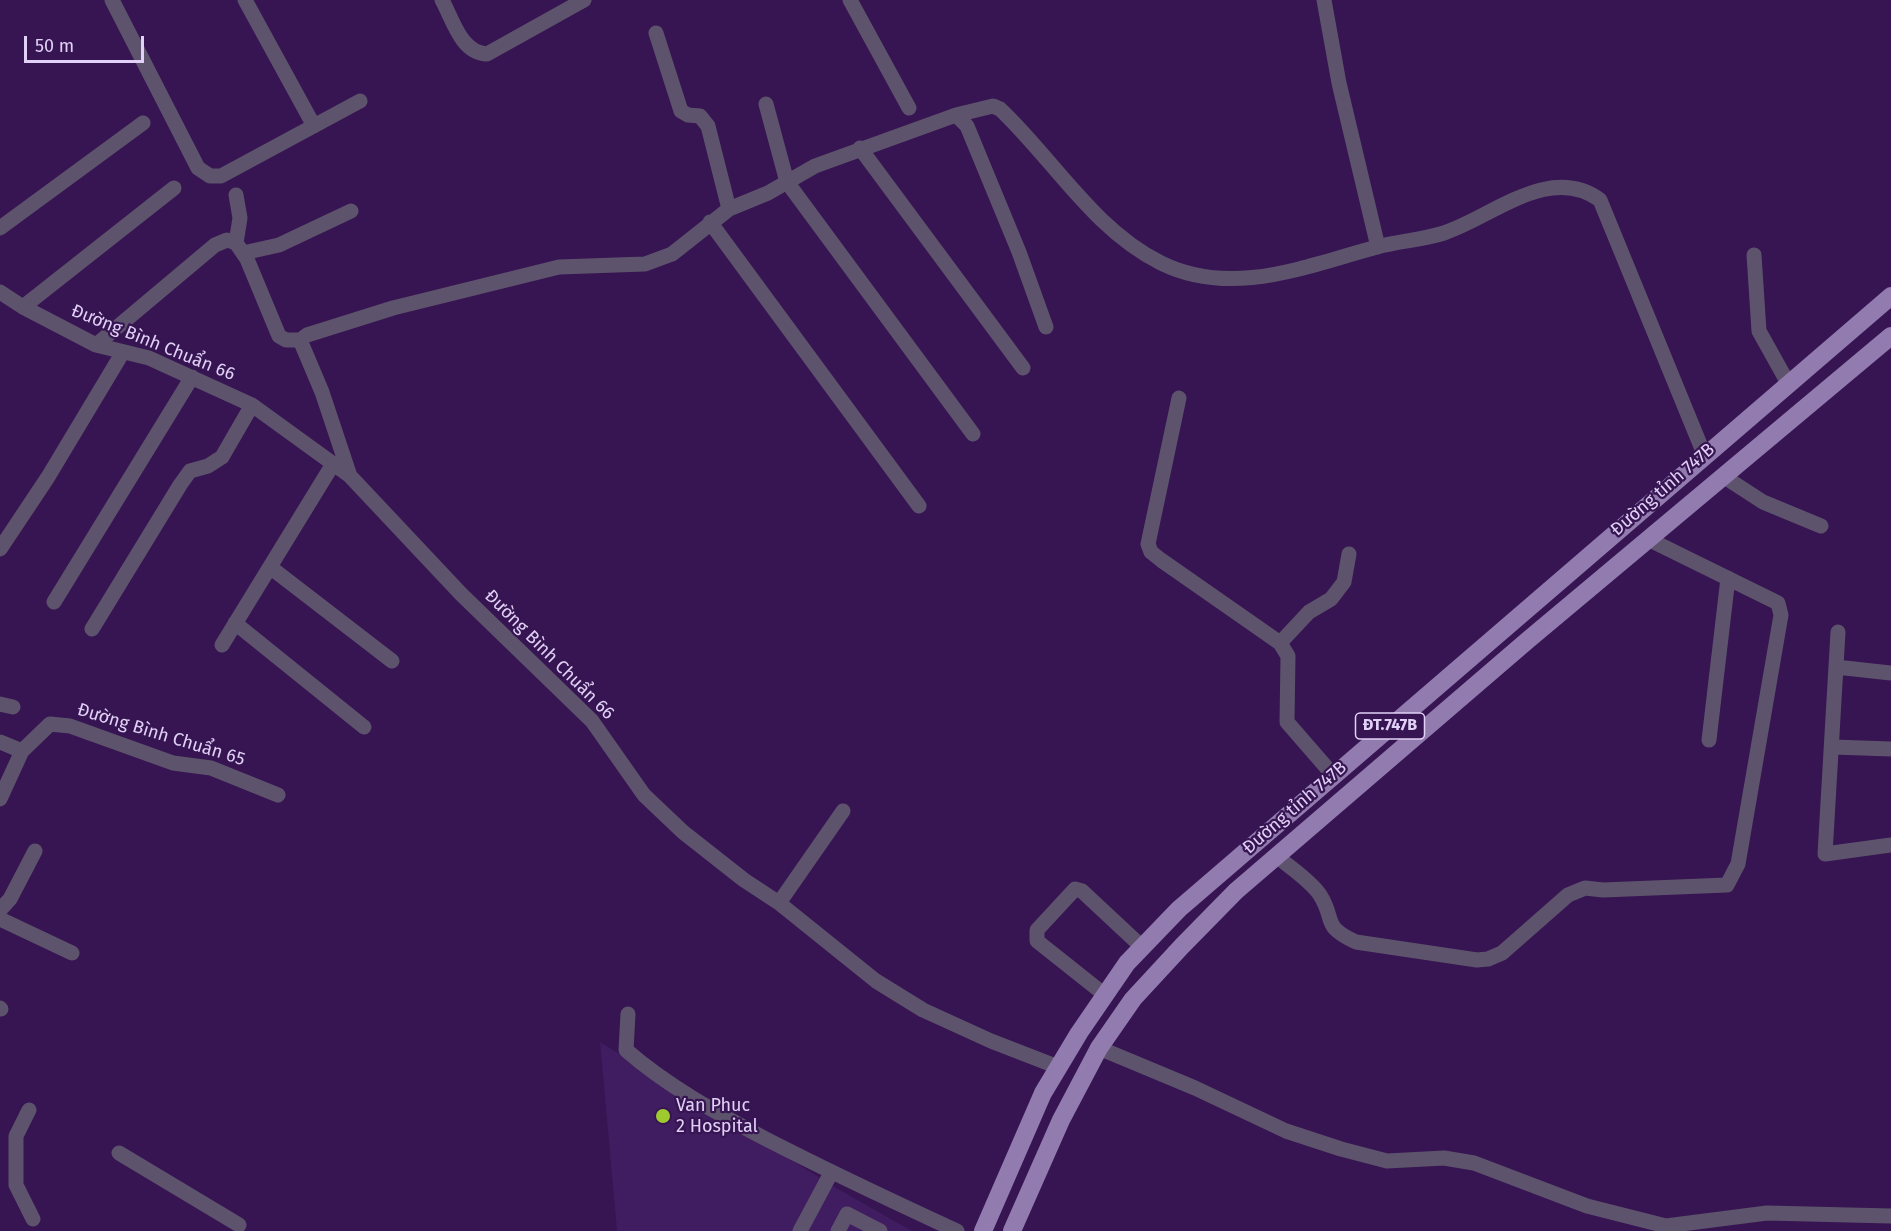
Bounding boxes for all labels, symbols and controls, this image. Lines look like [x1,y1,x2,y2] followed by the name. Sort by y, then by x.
[27,24,147,62] scale bar
[35,35,74,57] text: 50 m
[68,300,238,386] street label: Đường Bình Chuẩn 66
[1607,439,1719,541] street label: Đường tỉnh 747B
[480,586,618,724] street label: Đường Bình Chuẩn 66
[75,699,247,771] street label: Đường Bình Chuẩn 65
[1356,713,1424,739] road number: ĐT.747B
[1239,757,1351,859] street label: Đường tỉnh 747B
[676,1095,758,1138] place label: Van Phuc 2 Hospital
[654,1107,672,1125] marker: Van Phuc 2 Hospital

